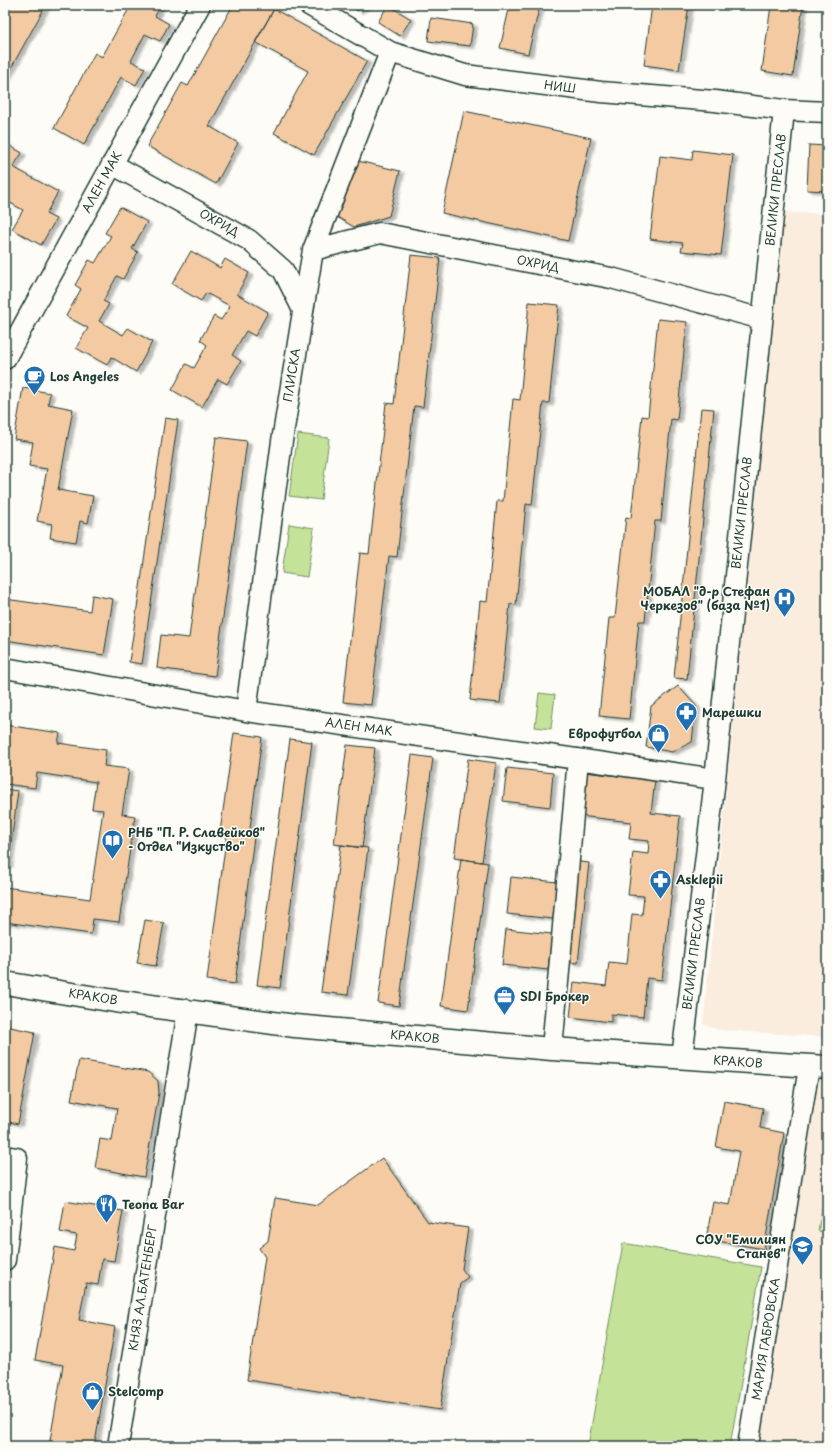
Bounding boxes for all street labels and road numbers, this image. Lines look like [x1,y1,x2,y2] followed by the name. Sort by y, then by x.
[543,75,577,97] street label: НИШ
[760,133,790,247] street label: ВЕЛИКИ ПРЕСЛАВ
[77,147,125,216] street label: АЛЕН МАК
[196,204,243,241] street label: ОХРИД
[515,250,562,276] street label: ОХРИД
[278,347,304,403] street label: ПЛИСКА
[726,456,756,570] street label: ВЕЛИКИ ПРЕСЛАВ
[324,712,394,740] street label: АЛЕН МАК
[677,897,709,1011] street label: ВЕЛИКИ ПРЕСЛАВ
[67,983,119,1009] street label: КРАКОВ
[390,1025,441,1047] street label: КРАКОВ
[713,1050,763,1072] street label: КРАКОВ
[123,1223,161,1352] street label: КНЯЗ АЛ.БАТЕНБЕРГ
[746,1276,784,1401] street label: МАРИЯ ГАБРОВСКА

